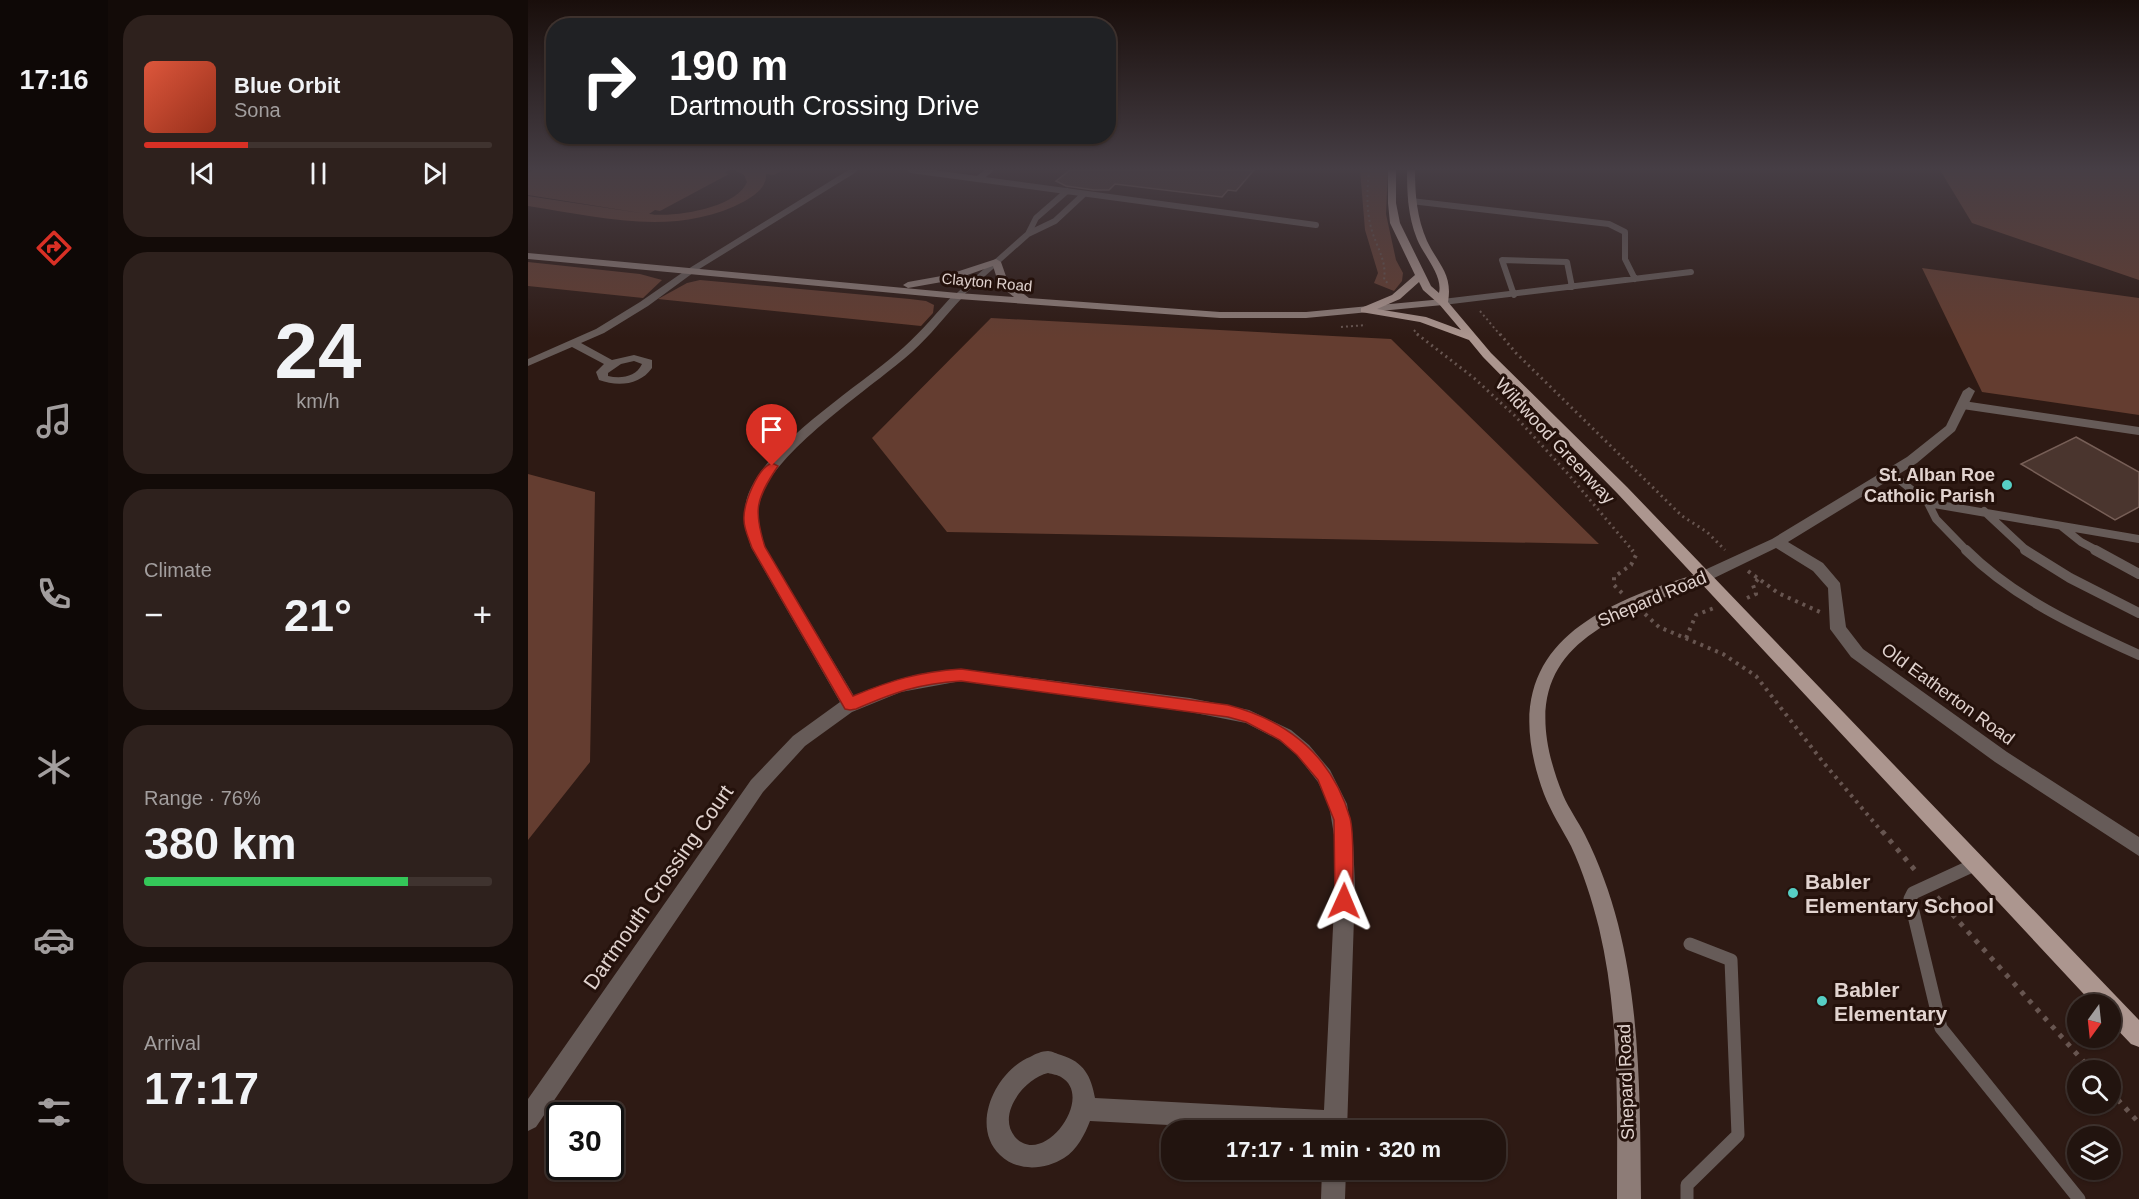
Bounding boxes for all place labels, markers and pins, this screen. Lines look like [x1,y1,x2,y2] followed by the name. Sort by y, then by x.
[746,404,797,466] pin
[1864,465,1995,506] place label: St. Alban Roe Catholic Parish
[2000,478,2014,492] marker: St. Alban Roe Catholic Parish
[1805,870,1994,917] place label: Babler Elementary School
[1786,886,1800,900] marker: Babler Elementary School
[1834,978,1948,1025] place label: Babler Elementary
[1815,994,1829,1008] marker: Babler Elementary

